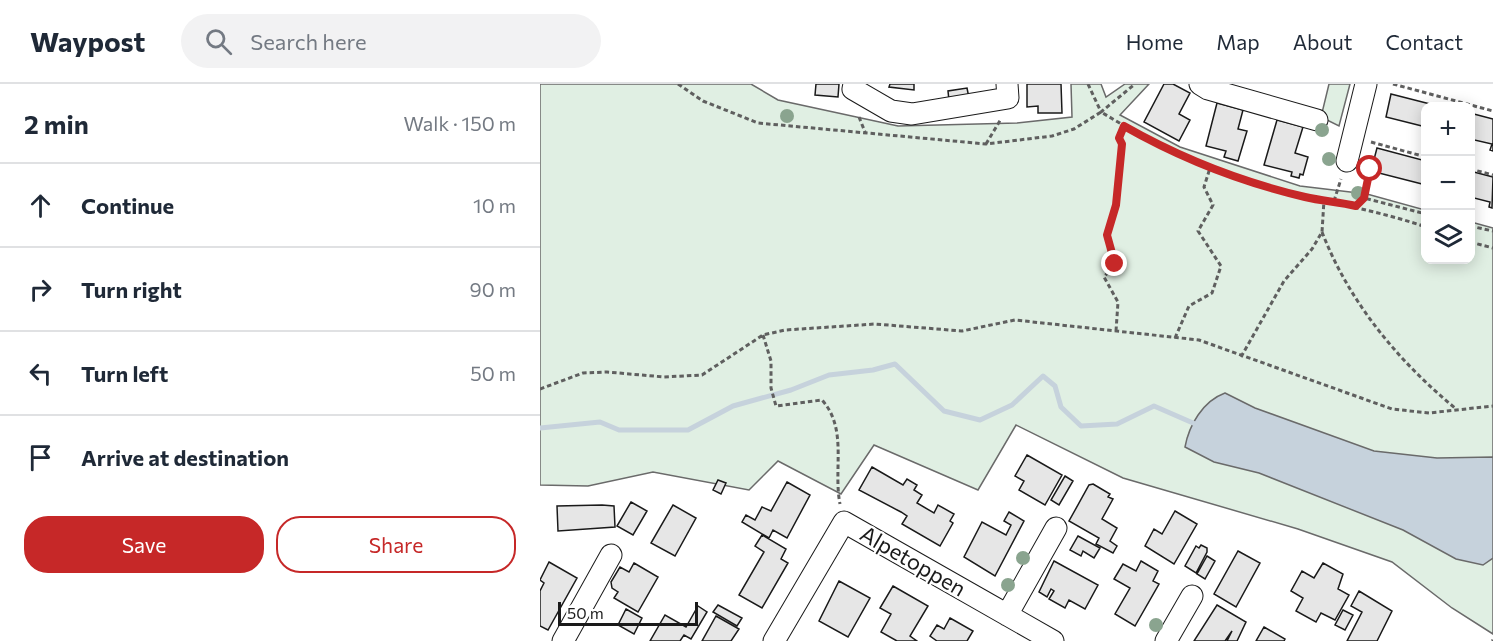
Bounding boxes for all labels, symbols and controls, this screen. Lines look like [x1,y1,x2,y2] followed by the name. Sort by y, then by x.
[181,14,601,68] search box
[30,24,145,58] text: Waypost
[202,25,235,58] icon: search
[250,28,367,55] text: Search here
[1126,29,1183,54] text: Home
[1216,29,1260,54] text: Map
[1293,29,1352,54] text: About
[1385,29,1463,54] text: Contact
[1421,102,1475,264] map controls
[1421,102,1475,156] button: +
[24,108,89,139] text: 2 min
[404,111,516,135] text: Walk · 150 m
[1356,155,1382,181] route start
[1421,156,1475,210] button: −
[24,189,57,222] icon: ahead
[81,192,174,219] text: Continue
[473,193,516,217] text: 10 m
[1421,210,1475,264] button: layers
[1101,250,1127,276] route end
[24,273,57,306] icon: right
[81,276,182,303] text: Turn right
[470,277,516,301] text: 90 m
[24,357,57,390] icon: left
[81,360,168,387] text: Turn left
[470,361,516,385] text: 50 m
[24,441,57,474] icon: arrive
[81,444,289,471] text: Arrive at destination
[24,516,264,573] button: Save
[276,516,516,573] button: Share
[856,520,971,602] street label: Alpetoppen
[558,599,698,626] scale bar
[567,603,604,622] text: 50 m

